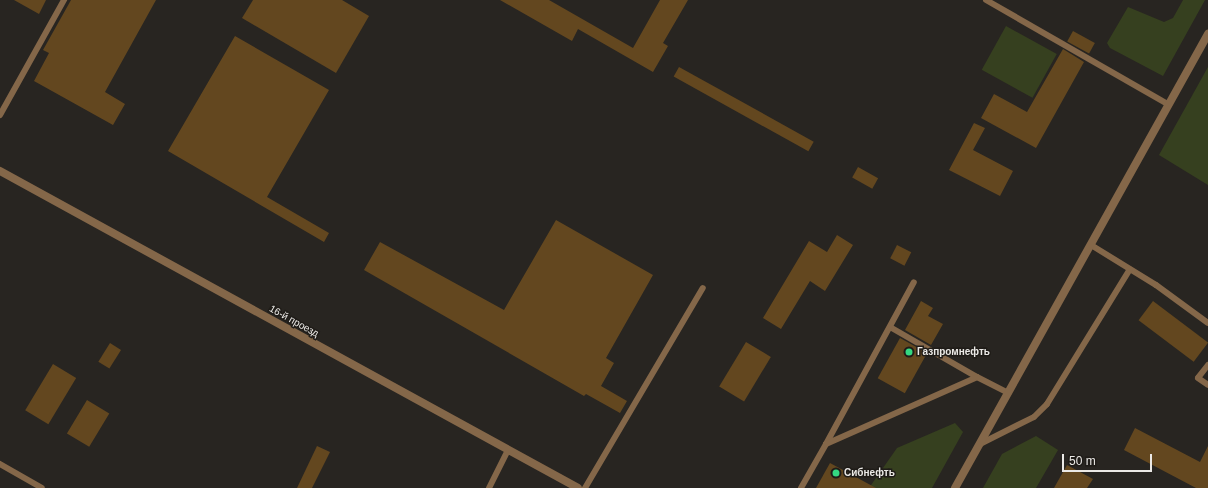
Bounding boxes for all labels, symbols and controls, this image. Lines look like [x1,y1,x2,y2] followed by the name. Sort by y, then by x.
[267,302,321,340] street label: 16-й проезд
[917,346,990,358] place label: Газпромнефть
[904,347,914,357] marker: Газпромнефть
[1064,446,1154,472] scale bar
[1069,454,1096,468] text: 50 m
[844,467,895,479] place label: Сибнефть
[831,468,841,478] marker: Сибнефть

